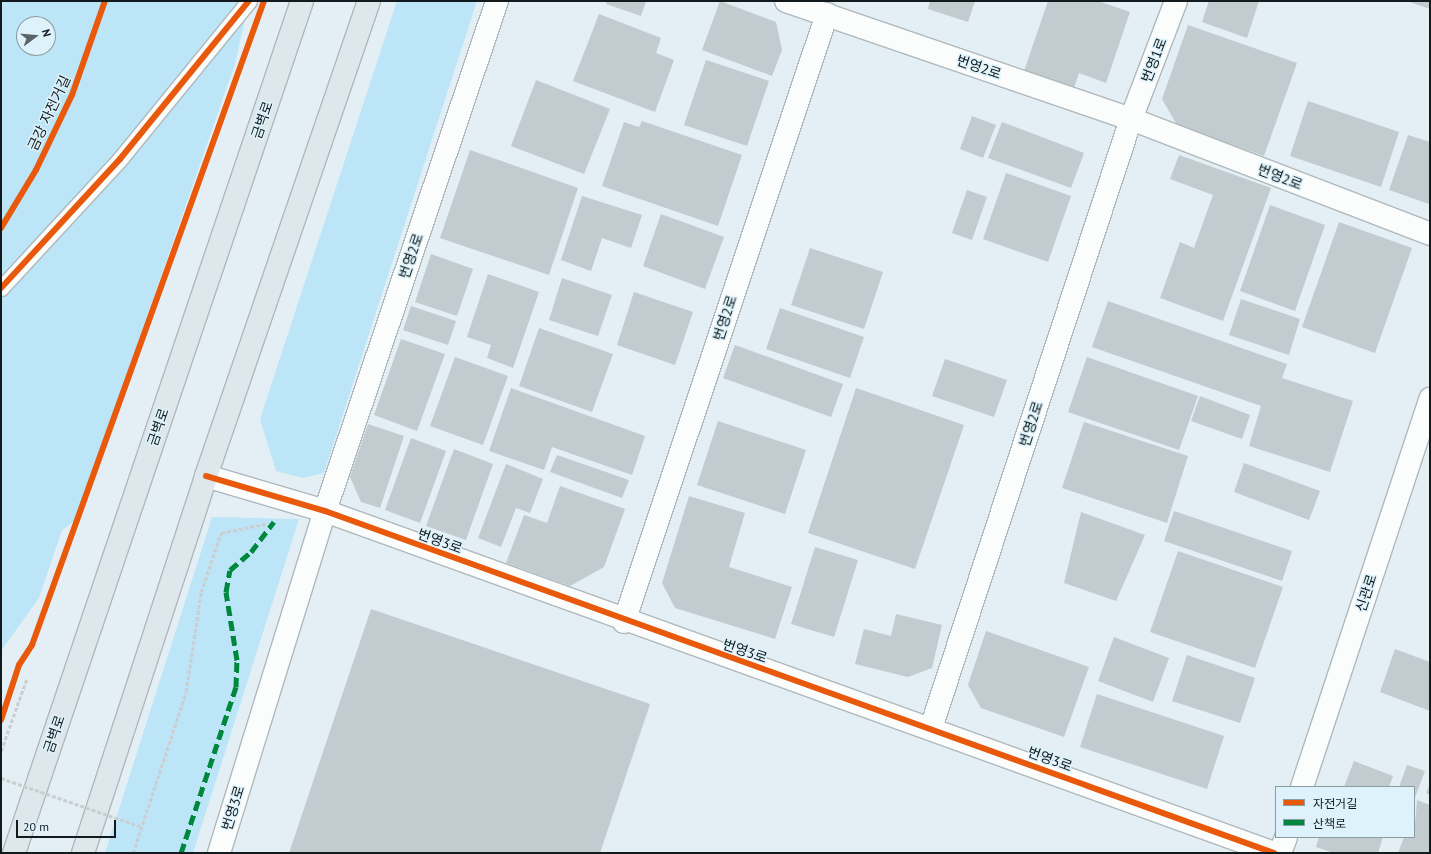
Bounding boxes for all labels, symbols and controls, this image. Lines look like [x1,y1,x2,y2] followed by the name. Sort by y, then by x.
[16,16,56,56] north arrow
[39,28,54,38] text: N
[1138,35,1170,85] street label: 번영1로
[954,52,1004,82] street label: 번영2로
[24,73,74,153] street label: 금강 자전거길
[248,99,276,141] street label: 금벽로
[1255,161,1305,193] street label: 번영2로
[396,231,426,281] street label: 번영2로
[710,293,740,343] street label: 번영2로
[1016,399,1046,449] street label: 번영2로
[144,406,172,448] street label: 금벽로
[415,525,465,557] street label: 번영3로
[1352,572,1380,614] street label: 신관로
[720,636,770,666] street label: 번영3로
[40,713,68,755] street label: 금벽로
[1025,743,1075,775] street label: 번영3로
[218,783,248,833] street label: 번영3로
[1275,786,1415,838] legend
[1313,796,1357,811] text: 자전거길
[18,812,118,838] scale bar
[1313,816,1346,831] text: 산책로
[23,819,49,834] text: 20 m

